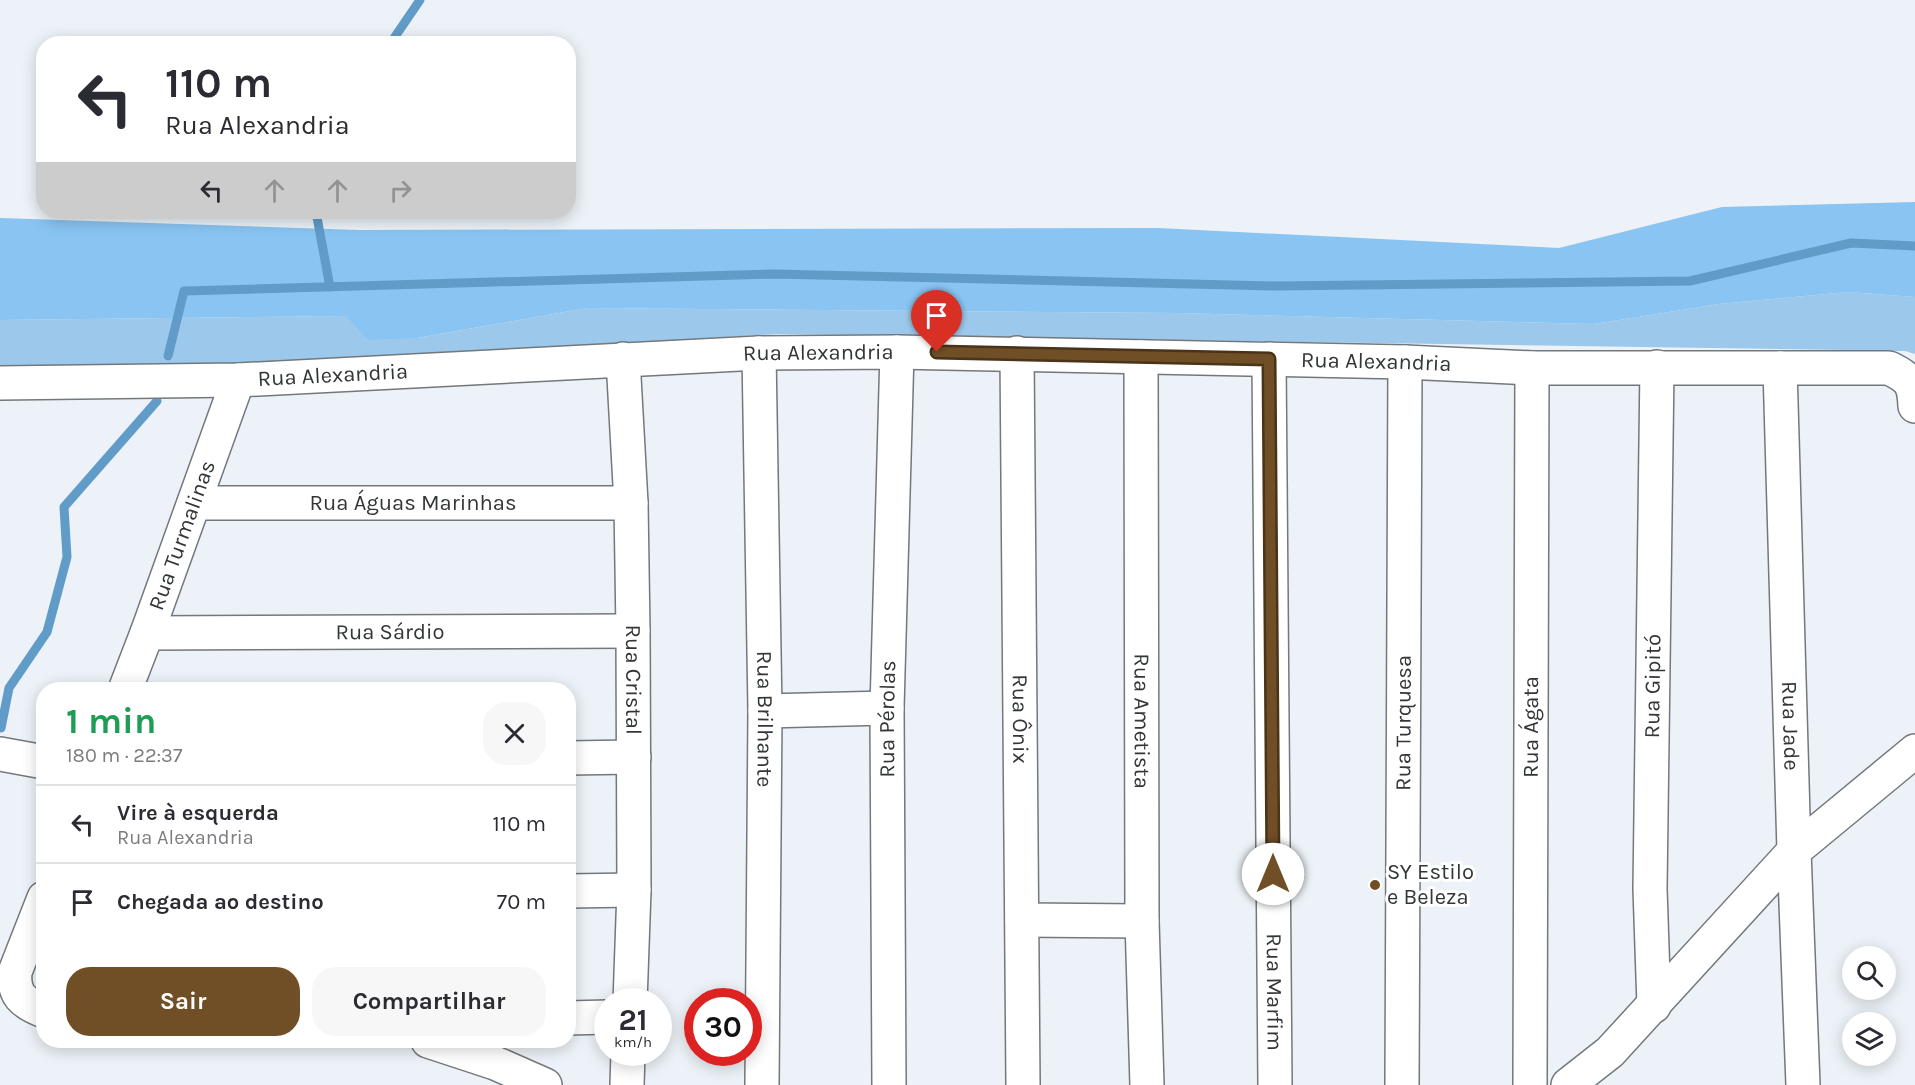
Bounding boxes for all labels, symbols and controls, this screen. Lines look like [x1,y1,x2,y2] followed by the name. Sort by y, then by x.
[165,58,272,108] text: 110 m
[66,60,144,138] icon: left
[165,109,350,141] text: Rua Alexandria
[195,174,228,207] icon: left
[258,174,291,207] icon: ahead
[321,174,354,207] icon: ahead
[384,174,417,207] icon: right
[911,290,962,352] pin
[920,299,953,332] icon: arrive
[742,339,894,367] street label: Rua Alexandria
[1301,347,1452,377] street label: Rua Alexandria
[257,358,409,392] street label: Rua Alexandria
[143,457,221,614] street label: Rua Turmalinas
[309,489,517,516] street label: Rua Águas Marinhas
[335,619,445,645] street label: Rua Sárdio
[620,625,646,735] street label: Rua Cristal
[1639,634,1666,739] street label: Rua Gipitó
[751,650,778,787] street label: Rua Brilhante
[1129,653,1155,789] street label: Rua Ametista
[1390,655,1417,791] street label: Rua Turquesa
[874,660,901,778] street label: Rua Pérolas
[1007,674,1033,764] street label: Rua Ônix
[1517,676,1544,778] street label: Rua Ágata
[1776,681,1805,771] street label: Rua Jade
[66,700,156,742] text: 1 min
[483,702,546,765] button: close
[66,744,182,767] text: 180 m · 22:37
[117,800,279,826] text: Vire à esquerda
[66,808,99,841] icon: left
[493,811,546,837] text: 110 m
[117,826,254,849] text: Rua Alexandria
[1241,842,1305,906] position arrow
[1387,859,1474,910] place label: SY Estilo e Beleza
[1368,878,1382,892] marker: SY Estilo e Beleza
[66,886,99,919] icon: arrive
[117,889,324,915] text: Chegada ao destino
[497,889,546,915] text: 70 m
[1261,933,1288,1051] street label: Rua Marfim
[1842,946,1896,1066] map controls
[1842,946,1896,1000] button: search
[66,967,300,1036] button: Sair
[312,967,546,1036] button: Compartilhar
[684,988,762,1066] speed limit sign: 30
[619,1002,647,1038] text: 21
[1842,1012,1896,1066] button: layers
[614,1033,652,1051] text: km/h

